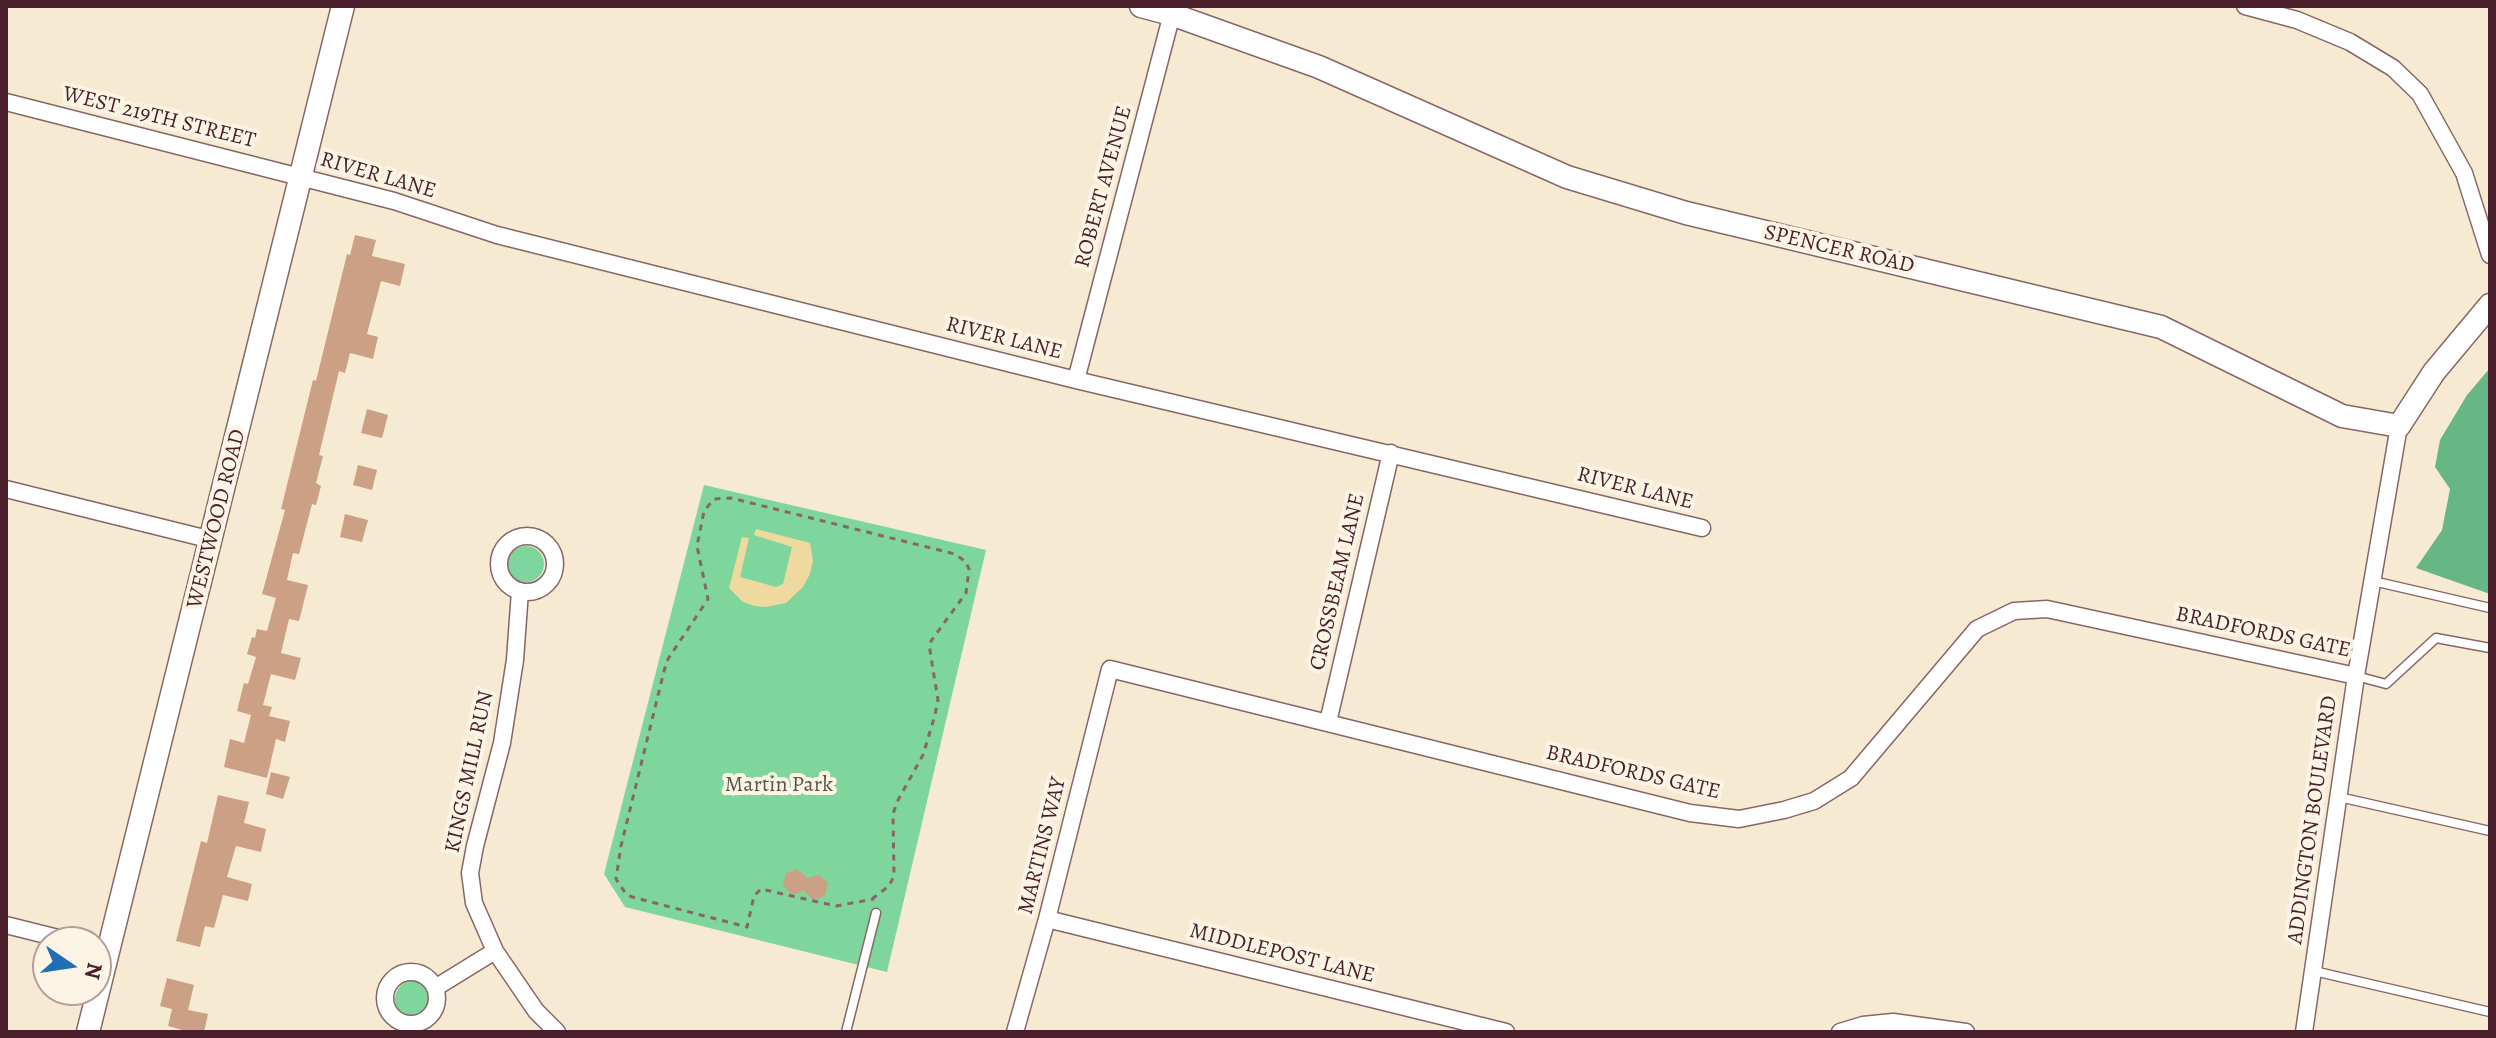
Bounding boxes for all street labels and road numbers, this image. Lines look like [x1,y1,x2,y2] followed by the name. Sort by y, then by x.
[60,81,258,155] street label: WEST 219TH STREET
[1070,103,1138,271] street label: ROBERT AVENUE
[317,147,439,205] street label: RIVER LANE
[1761,220,1917,280] street label: SPENCER ROAD
[943,312,1065,366] street label: RIVER LANE
[182,427,252,611] street label: WESTWOOD ROAD
[1574,462,1696,516] street label: RIVER LANE
[1305,491,1371,673] street label: CROSSBEAM LANE
[2173,602,2353,664] street label: BRADFORDS GATE
[440,689,500,855] street label: KINGS MILL RUN
[2282,694,2344,946] street label: ADDINGTON BOULEVARD
[1543,740,1723,806] street label: BRADFORDS GATE
[1013,775,1073,917] street label: MARTINS WAY
[1187,918,1377,990] street label: MIDDLEPOST LANE

